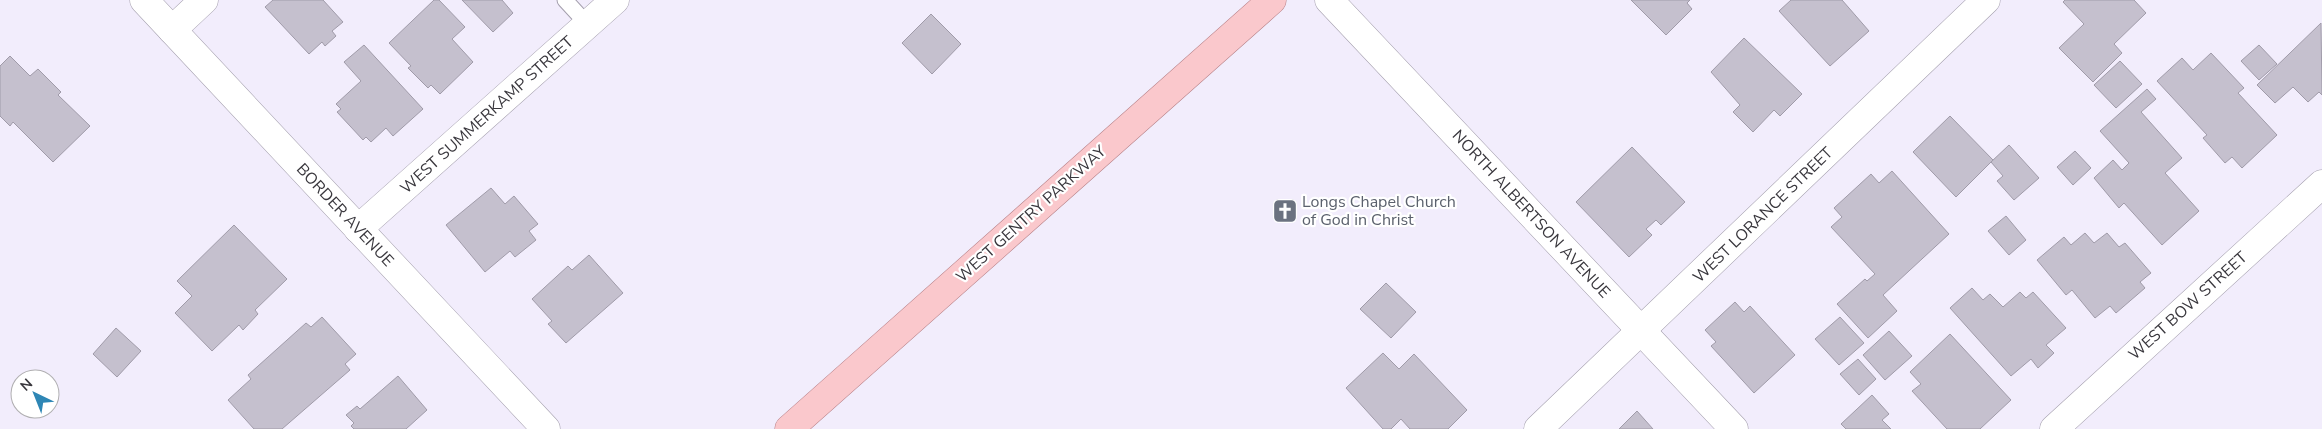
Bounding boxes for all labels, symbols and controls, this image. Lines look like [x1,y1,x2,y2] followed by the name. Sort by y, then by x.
[396,31,579,199] street label: WEST SUMMERKAMP STREET
[1447,125,1615,303] street label: NORTH ALBERTSON AVENUE
[951,140,1111,287] street label: WEST GENTRY PARKWAY
[1688,142,1838,288] street label: WEST LORANCE STREET
[291,159,399,271] street label: BORDER AVENUE
[1302,191,1456,231] place label: Longs Chapel Church of God in Christ
[1272,198,1298,224] church icon: Longs Chapel Church of God in Christ
[2124,246,2252,365] street label: WEST BOW STREET
[10,369,60,419] north arrow
[16,374,37,395] text: N

